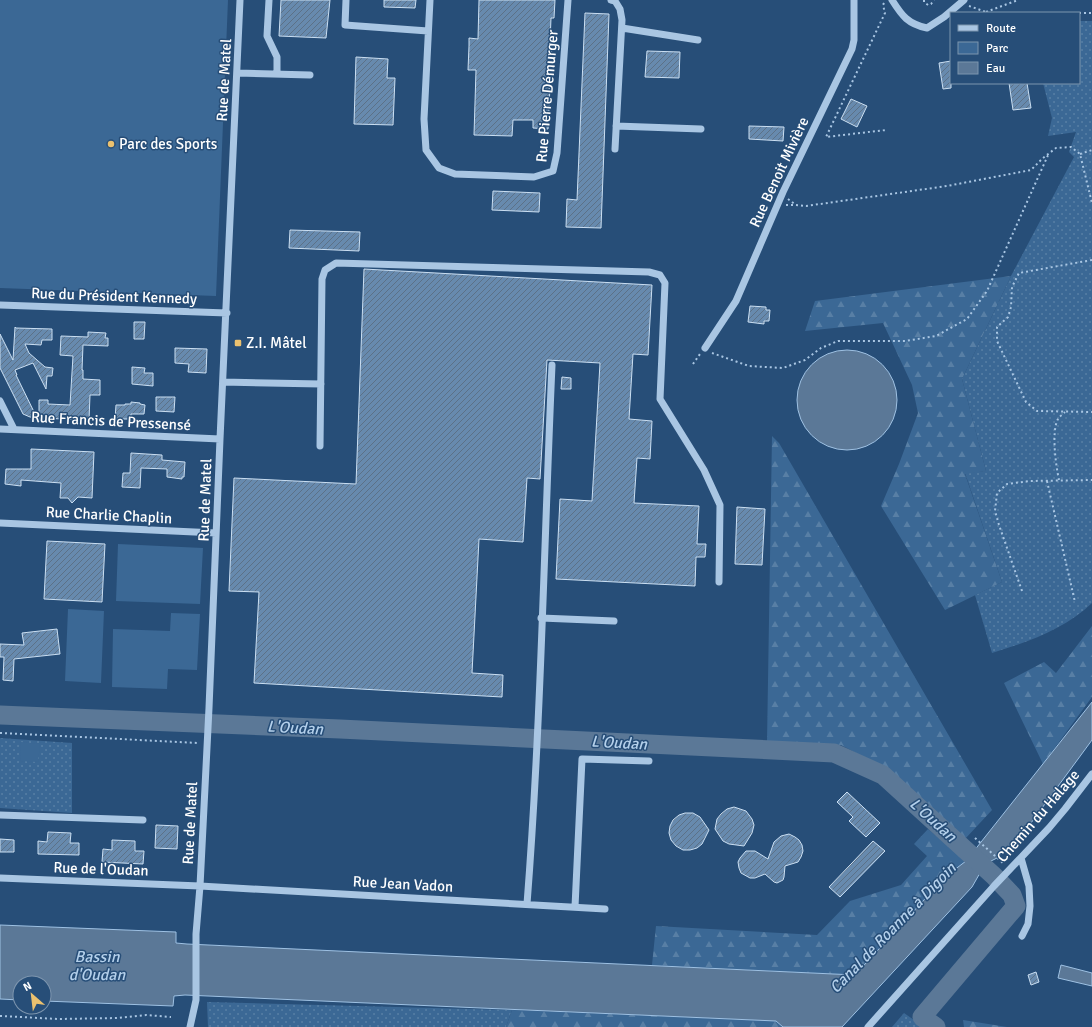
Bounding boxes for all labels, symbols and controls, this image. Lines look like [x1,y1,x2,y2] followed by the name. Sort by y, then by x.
[950,12,1080,84] legend
[986,21,1016,36] text: Route
[532,28,562,163] street label: Rue Pierre Démurger
[213,38,235,122] street label: Rue de Matel
[986,41,1009,56] text: Parc
[986,61,1005,76] text: Eau
[746,114,812,230] street label: Rue Benoit Mivière
[119,135,218,153] place label: Parc des Sports
[106,139,116,149] marker: Parc des Sports
[31,284,197,308] street label: Rue du Président Kennedy
[246,334,307,352] place label: Z.I. Mâtel
[233,338,243,348] marker: Z.I. Mâtel
[31,408,191,434] street label: Rue Francis de Pressensé
[195,458,215,542] street label: Rue de Matel
[45,503,173,527] street label: Rue Charlie Chaplin
[266,717,325,740] water label: L'Oudan
[590,732,649,755] water label: L'Oudan
[993,766,1083,866] street label: Chemin du Halage
[179,781,201,865] street label: Rue de Matel
[905,794,961,847] water label: L'Oudan
[53,858,149,880] street label: Rue de l'Oudan
[825,858,961,997] water label: Canal de Roanne à Digoin
[352,872,454,896] street label: Rue Jean Vadon
[69,947,126,985] water label: Bassin d'Oudan
[12,975,52,1015] north arrow
[21,979,34,994] text: N

